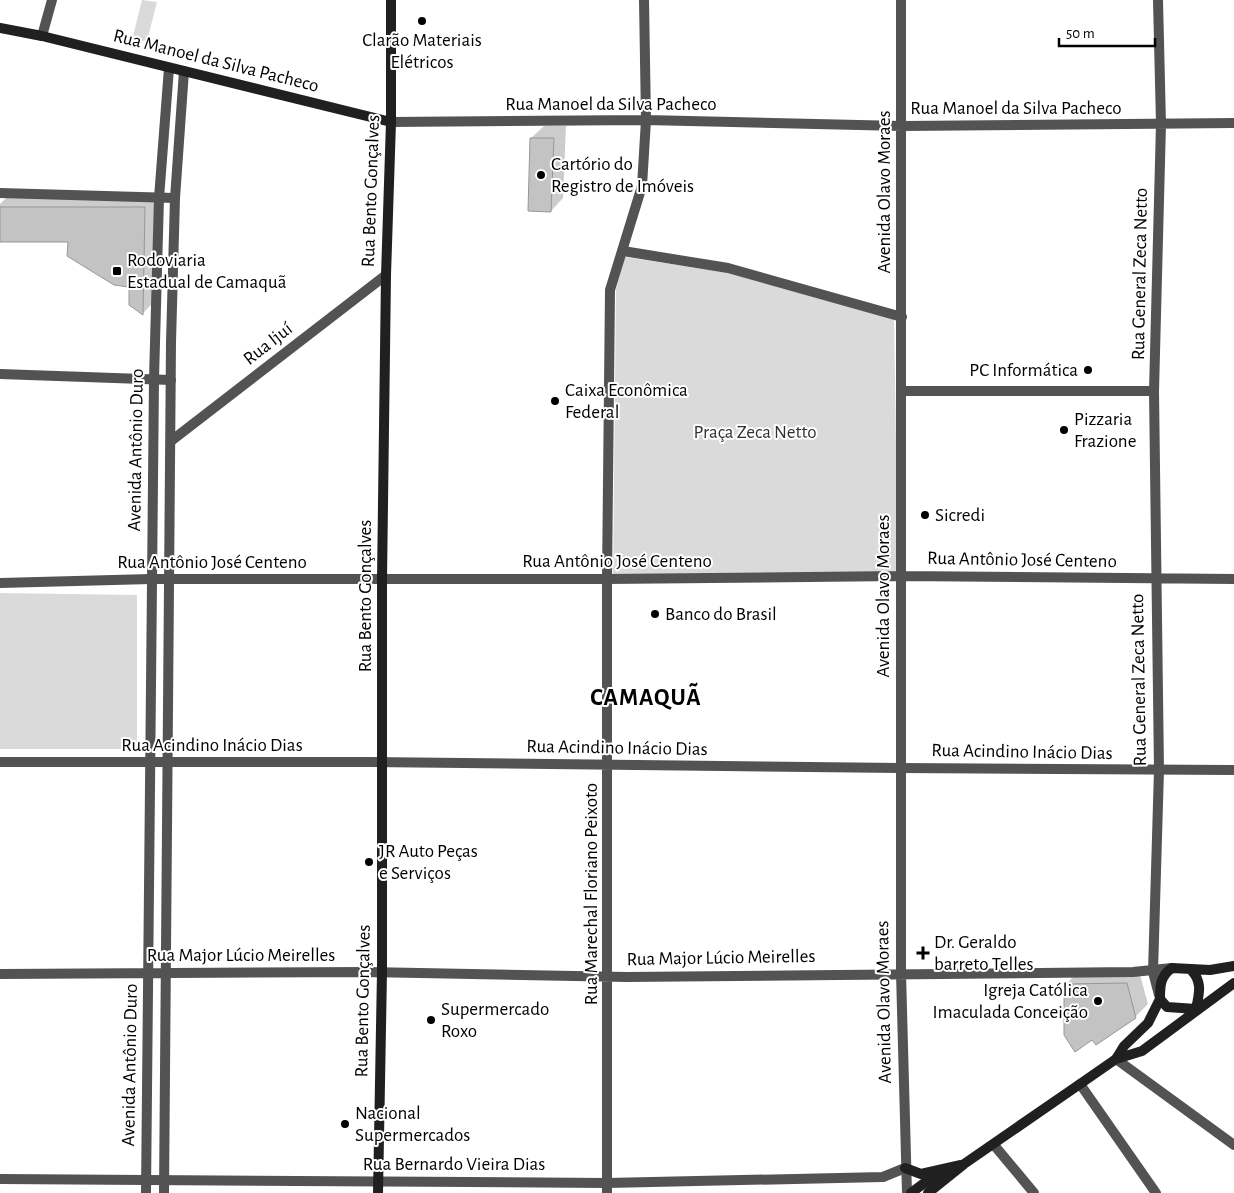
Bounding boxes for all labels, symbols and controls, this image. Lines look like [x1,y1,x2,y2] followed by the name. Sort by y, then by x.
[416,15,428,27] marker: Clarão Materiais Elétricos
[1059,15,1155,47] scale bar
[111,26,321,96] street label: Rua Manoel da Silva Pacheco
[1066,26,1095,41] text: 50 m
[362,31,482,72] place label: Clarão Materiais Elétricos
[505,95,717,114] street label: Rua Manoel da Silva Pacheco
[910,99,1122,118] street label: Rua Manoel da Silva Pacheco
[875,110,894,274] street label: Avenida Olavo Moraes
[359,114,383,268] street label: Rua Bento Gonçalves
[551,155,694,196] place label: Cartório do Registro de Imóveis
[535,169,547,181] marker: Cartório do Registro de Imóveis
[1129,188,1151,360] street label: Rua General Zeca Netto
[127,251,287,292] place label: Rodoviaria Estadual de Camaquã
[111,265,123,277] marker: Rodoviaria Estadual de Camaquã
[240,319,296,369] street label: Rua Ijuí
[969,361,1078,380] place label: PC Informática
[1082,364,1094,376] marker: PC Informática
[125,368,147,532] street label: Avenida Antônio Duro
[565,381,688,422] place label: Caixa Econômica Federal
[549,395,561,407] marker: Caixa Econômica Federal
[1074,410,1136,451] place label: Pizzaria Frazione
[693,423,817,442] park label: Praça Zeca Netto
[1058,424,1070,436] marker: Pizzaria Frazione
[935,506,985,525] place label: Sicredi
[919,509,931,521] marker: Sicredi
[874,514,893,678] street label: Avenida Olavo Moraes
[356,520,375,672] street label: Rua Bento Gonçalves
[927,549,1117,571] street label: Rua Antônio José Centeno
[522,552,712,571] street label: Rua Antônio José Centeno
[117,553,307,572] street label: Rua Antônio José Centeno
[1128,594,1150,766] street label: Rua General Zeca Netto
[665,605,777,624] place label: Banco do Brasil
[649,608,661,620] marker: Banco do Brasil
[590,682,702,710] district label: CAMAQUÃ
[121,736,303,755] street label: Rua Acindino Inácio Dias
[526,737,708,759] street label: Rua Acindino Inácio Dias
[931,741,1113,763] street label: Rua Acindino Inácio Dias
[582,783,601,1005] street label: Rua Marechal Floriano Peixoto
[379,842,478,883] place label: JR Auto Peças e Serviços
[363,856,375,868] marker: JR Auto Peças e Serviços
[873,920,895,1084] street label: Avenida Olavo Moraes
[352,924,374,1078] street label: Rua Bento Gonçalves
[934,933,1034,974] place label: Dr. Geraldo barreto Telles
[147,946,335,965] street label: Rua Major Lúcio Meirelles
[916,946,930,960] marker: Dr. Geraldo barreto Telles
[626,947,816,969] street label: Rua Major Lúcio Meirelles
[933,981,1088,1022] place label: Igreja Católica Imaculada Conceição
[119,983,141,1147] street label: Avenida Antônio Duro
[1092,995,1104,1007] marker: Igreja Católica Imaculada Conceição
[441,1000,549,1041] place label: Supermercado Roxo
[425,1014,437,1026] marker: Supermercado Roxo
[355,1104,470,1145] place label: Nacional Supermercados
[339,1118,351,1130] marker: Nacional Supermercados
[363,1155,545,1174] street label: Rua Bernardo Vieira Dias

